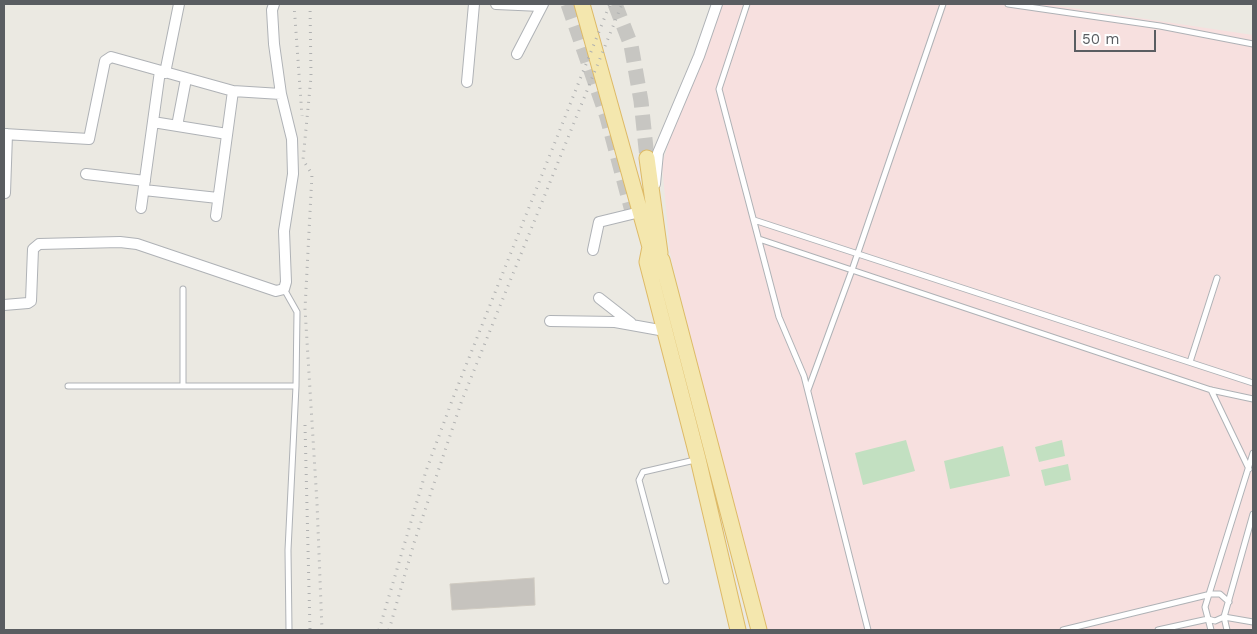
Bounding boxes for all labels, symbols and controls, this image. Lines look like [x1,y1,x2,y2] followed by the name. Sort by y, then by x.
[1077,20,1160,52] scale bar
[1082,30,1119,48] text: 50 m

